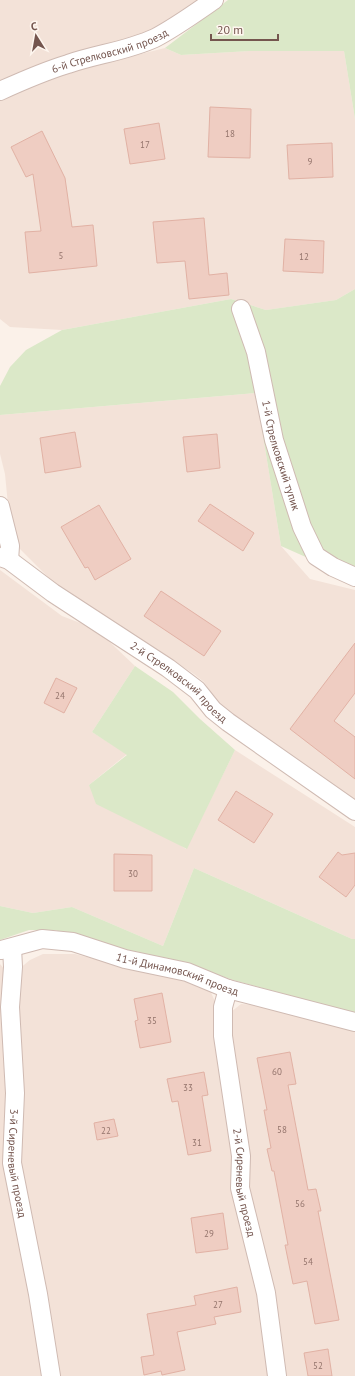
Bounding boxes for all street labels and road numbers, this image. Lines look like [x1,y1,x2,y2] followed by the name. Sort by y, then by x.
[50,25,171,76] street label: 6-й Стрелковский проезд
[259,399,303,513] street label: 1-й Стрелковский тупик
[128,638,230,726] street label: 2-й Стрелковский проезд
[114,950,240,998] street label: 11-й Динамовский проезд
[5,1108,30,1219] street label: 3-й Сиреневый проезд
[230,1127,259,1238] street label: 2-й Сиреневый проезд

